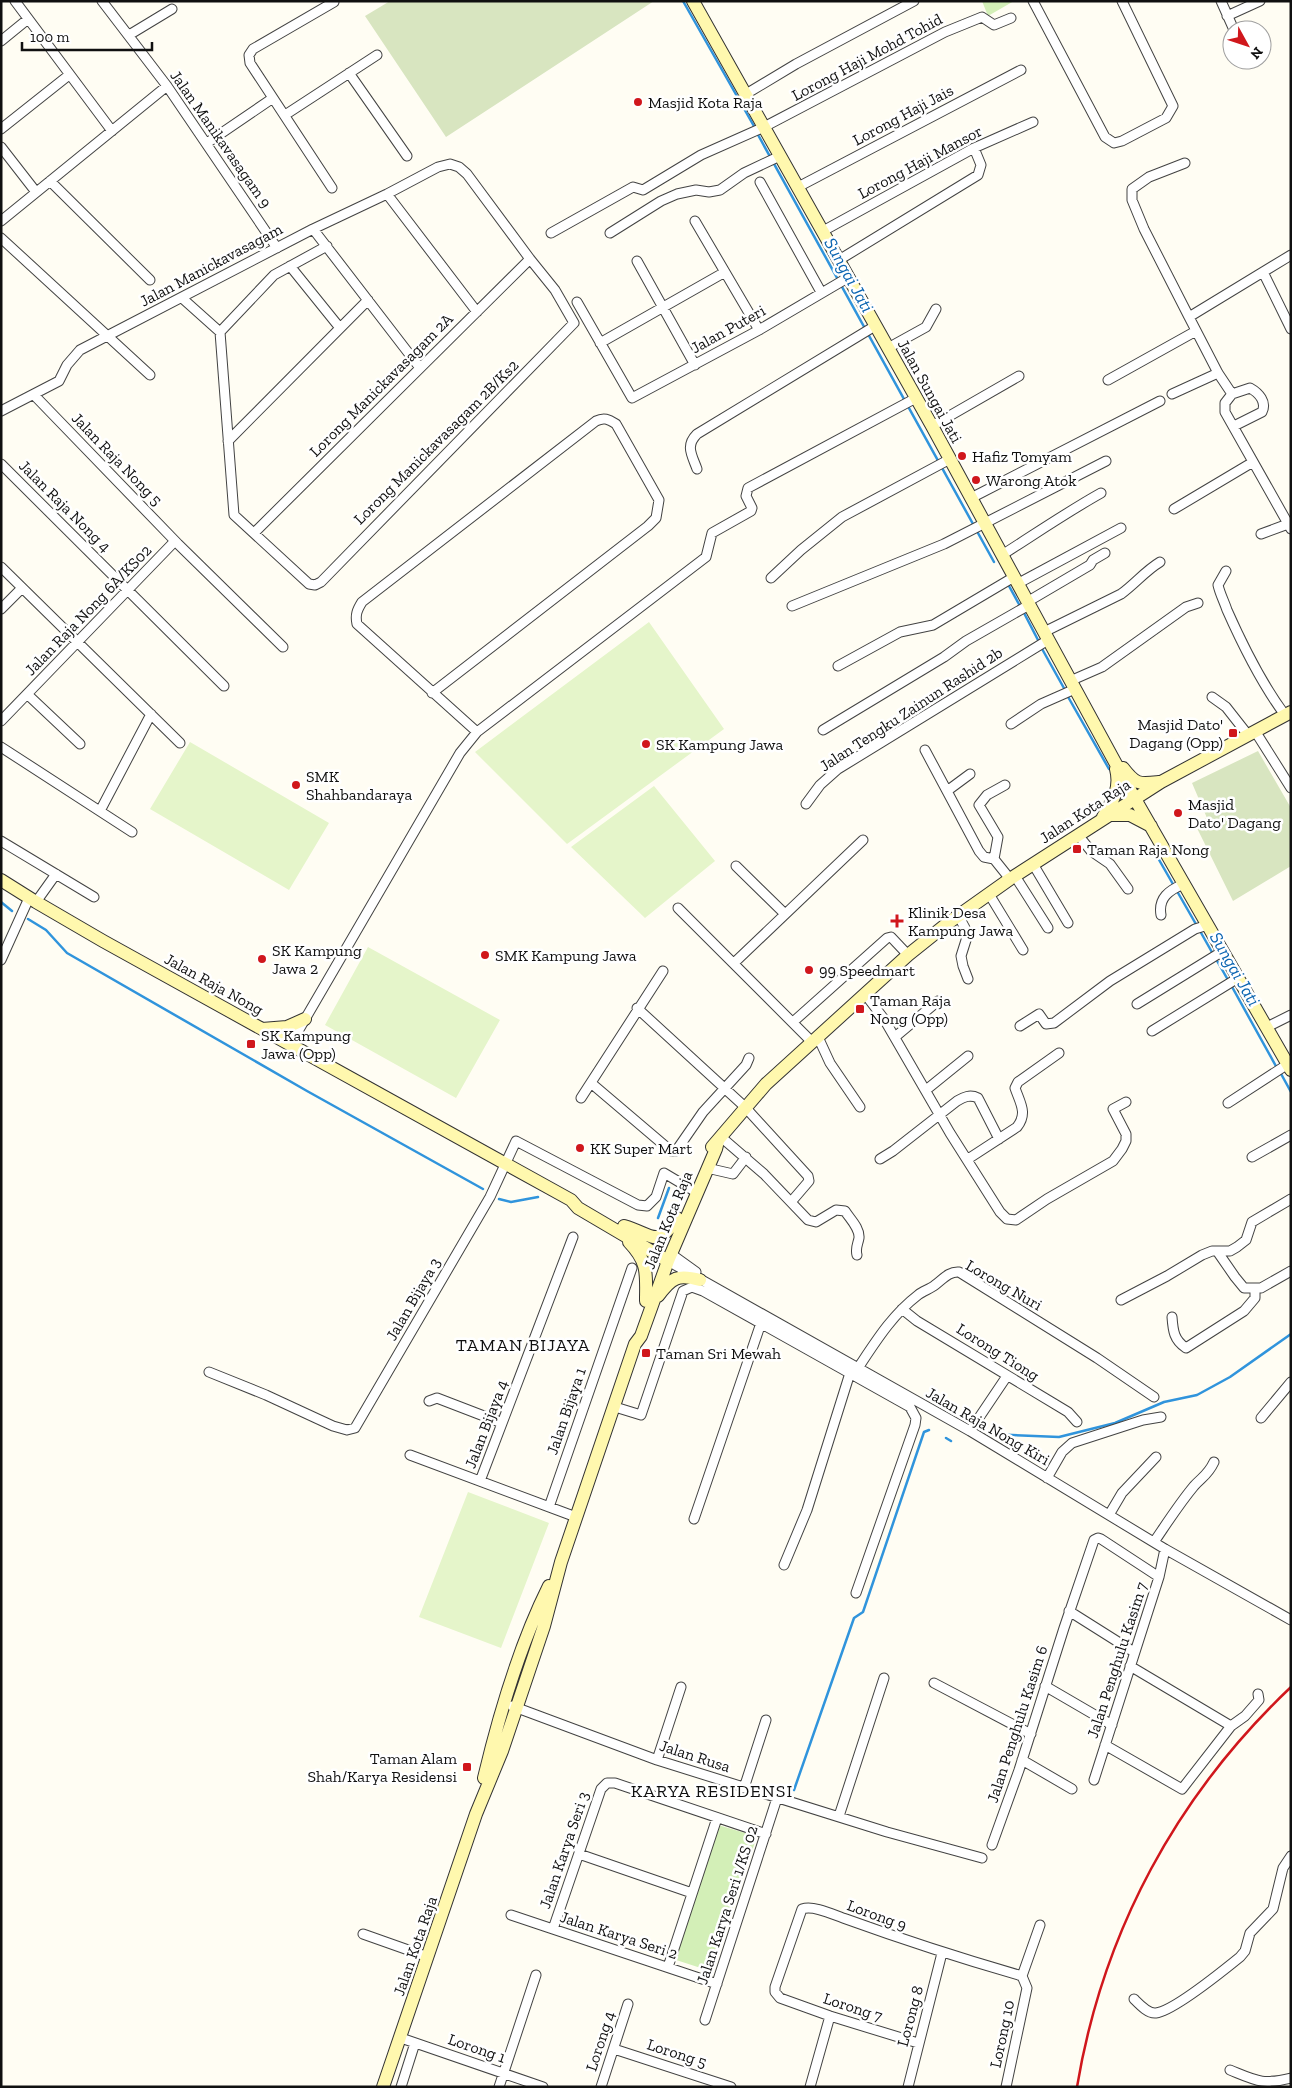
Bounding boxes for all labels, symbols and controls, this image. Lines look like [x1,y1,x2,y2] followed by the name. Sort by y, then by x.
[789,9,946,105] street label: Lorong Haji Mohd Tohid
[22,20,152,52] scale bar
[1222,20,1272,70] north arrow
[30,28,69,46] text: 100 m
[1246,43,1267,63] text: N
[166,67,276,211] street label: Jalan Manikavasagam 9
[850,81,956,149] street label: Lorong Haji Jais
[648,93,763,112] place label: Masjid Kota Raja
[632,96,644,108] marker: Masjid Kota Raja
[855,121,986,203] street label: Lorong Haji Mansor
[136,219,286,311] street label: Jalan Manickavasagam
[819,234,879,316] water label: Sungai Jati
[687,301,769,357] street label: Jalan Puteri
[305,309,457,461] street label: Lorong Manickavasagam 2A
[894,336,967,447] street label: Jalan Sungai Jati
[350,356,522,528] street label: Lorong Manickavasagam 2B/Ks2
[68,409,166,509] street label: Jalan Raja Nong 5
[972,447,1072,466] place label: Hafiz Tomyam
[956,450,968,462] marker: Hafiz Tomyam
[15,456,115,556] street label: Jalan Raja Nong 4
[986,471,1077,490] place label: Warong Atok
[970,474,982,486] marker: Warong Atok
[21,541,155,679] street label: Jalan Raja Nong 6A/KS02
[816,643,1006,775] street label: Jalan Tengku Zainun Rashid 2b
[1129,715,1223,752] place label: Masjid Dato' Dagang (Opp)
[1227,727,1239,739] marker: Masjid Dato' Dagang (Opp)
[656,735,784,754] place label: SK Kampung Jawa
[640,738,652,750] marker: SK Kampung Jawa
[306,767,412,804] place label: SMK Shahbandaraya
[1036,775,1134,847] street label: Jalan Kota Raja
[290,779,302,791] marker: SMK Shahbandaraya
[1188,795,1281,832] place label: Masjid Dato' Dagang
[1172,807,1184,819] marker: Masjid Dato' Dagang
[1087,840,1209,859] place label: Taman Raja Nong
[1071,843,1083,855] marker: Taman Raja Nong
[908,903,1013,940] place label: Klinik Desa Kampung Jawa
[890,914,904,928] marker: Klinik Desa Kampung Jawa
[1205,928,1265,1010] water label: Sungai Jati
[272,941,362,978] place label: SK Kampung Jawa 2
[495,946,637,965] place label: SMK Kampung Jawa
[161,949,267,1019] street label: Jalan Raja Nong
[479,949,491,961] marker: SMK Kampung Jawa
[256,953,268,965] marker: SK Kampung Jawa 2
[819,961,915,980] place label: 99 Speedmart
[803,964,815,976] marker: 99 Speedmart
[870,991,951,1028] place label: Taman Raja Nong (Opp)
[854,1003,866,1015] marker: Taman Raja Nong (Opp)
[261,1026,351,1063] place label: SK Kampung Jawa (Opp)
[245,1038,257,1050] marker: SK Kampung Jawa (Opp)
[590,1139,692,1158] place label: KK Super Mart
[574,1142,586,1154] marker: KK Super Mart
[640,1168,696,1272] street label: Jalan Kota Raja
[382,1254,444,1344] street label: Jalan Bijaya 3
[962,1256,1046,1315] street label: Lorong Nuri
[953,1319,1043,1385] street label: Lorong Tiong
[456,1334,590,1356] district label: TAMAN BIJAYA
[656,1344,781,1363] place label: Taman Sri Mewah
[640,1347,652,1359] marker: Taman Sri Mewah
[542,1365,590,1457] street label: Jalan Bijaya 1
[460,1377,512,1471] street label: Jalan Bijaya 4
[923,1383,1054,1469] street label: Jalan Raja Nong Kiri
[1083,1579,1151,1740] street label: Jalan Penghulu Kasim 7
[983,1643,1051,1805] street label: Jalan Penghulu Kasim 6
[657,1736,733,1776] street label: Jalan Rusa
[307,1749,458,1786] place label: Taman Alam Shah/Karya Residensi
[461,1761,473,1773] marker: Taman Alam Shah/Karya Residensi
[631,1780,793,1802] district label: KARYA RESIDENSI
[535,1789,593,1911] street label: Jalan Karya Seri 3
[692,1823,762,1987] street label: Jalan Karya Seri 1/KS 02
[389,1893,441,1998] street label: Jalan Kota Raja
[845,1895,909,1935] street label: Lorong 9
[558,1907,680,1963] street label: Jalan Karya Seri 2
[893,1984,927,2048] street label: Lorong 8
[821,1989,885,2026] street label: Lorong 7
[986,1998,1018,2070] street label: Lorong 10
[581,2008,619,2073] street label: Lorong 4
[446,2029,508,2067] street label: Lorong 1
[645,2034,709,2072] street label: Lorong 5

